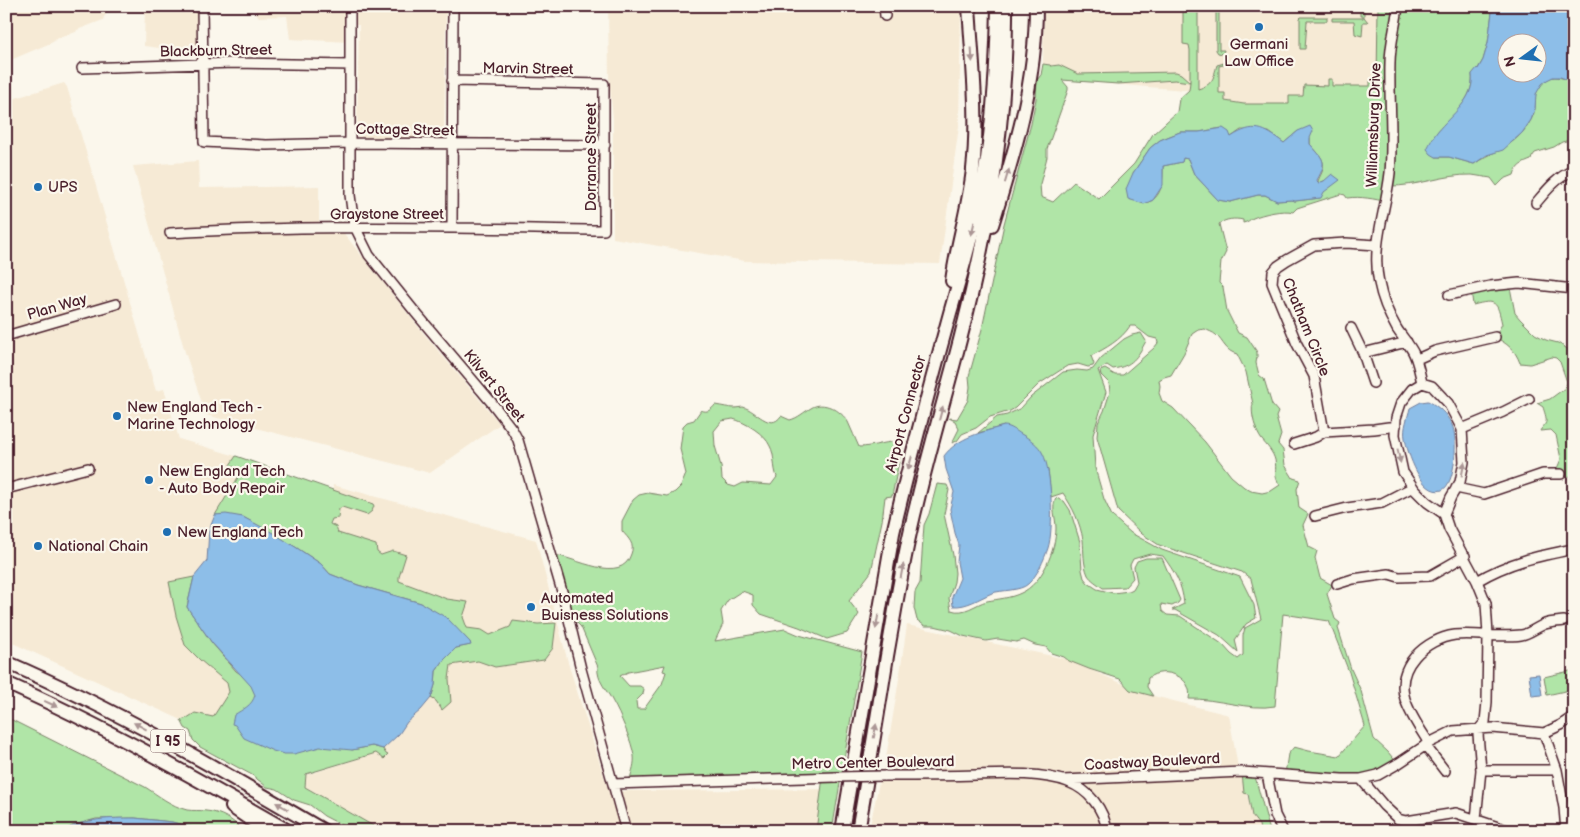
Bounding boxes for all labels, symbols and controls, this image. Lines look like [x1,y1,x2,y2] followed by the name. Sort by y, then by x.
[1253,21,1265,33] marker: Germani Law Office
[1498,32,1548,82] north arrow
[1224,35,1294,71] place label: Germani Law Office
[159,41,273,61] street label: Blackburn Street
[968,47,976,63] one-way arrow
[1500,54,1519,69] text: N
[482,59,574,79] street label: Marvin Street
[1362,62,1386,188] street label: Williamsburg Drive
[582,102,601,211] street label: Dorrance Street
[355,120,455,140] street label: Cottage Street
[1004,168,1012,183] one-way arrow
[48,178,78,197] place label: UPS
[32,181,44,193] marker: UPS
[330,205,444,224] street label: Graystone Street
[969,221,977,236] one-way arrow
[1278,275,1334,379] street label: Chatham Circle
[25,289,89,325] street label: Plan Way
[459,346,529,426] street label: Kilvert Street
[881,353,931,475] street label: Airport Connector
[127,398,262,434] place label: New England Tech - Marine Technology
[937,405,945,420] one-way arrow
[111,410,123,422] marker: New England Tech - Marine Technology
[1395,449,1403,464] one-way arrow
[906,456,914,471] one-way arrow
[1459,461,1467,477] one-way arrow
[159,462,286,498] place label: New England Tech - Auto Body Repair
[143,474,155,486] marker: New England Tech - Auto Body Repair
[177,523,303,542] place label: New England Tech
[161,526,173,538] marker: New England Tech
[48,537,148,556] place label: National Chain
[32,540,44,552] marker: National Chain
[899,562,907,578] one-way arrow
[541,589,669,625] place label: Automated Buisness Solutions
[525,601,537,613] marker: Automated Buisness Solutions
[873,615,881,631] one-way arrow
[43,699,58,708] one-way arrow
[133,722,147,730] one-way arrow
[871,723,879,739] one-way arrow
[150,729,186,752] road number: I 95
[1083,749,1221,775] street label: Coastway Boulevard
[791,752,955,774] street label: Metro Center Boulevard
[275,802,288,811] one-way arrow

